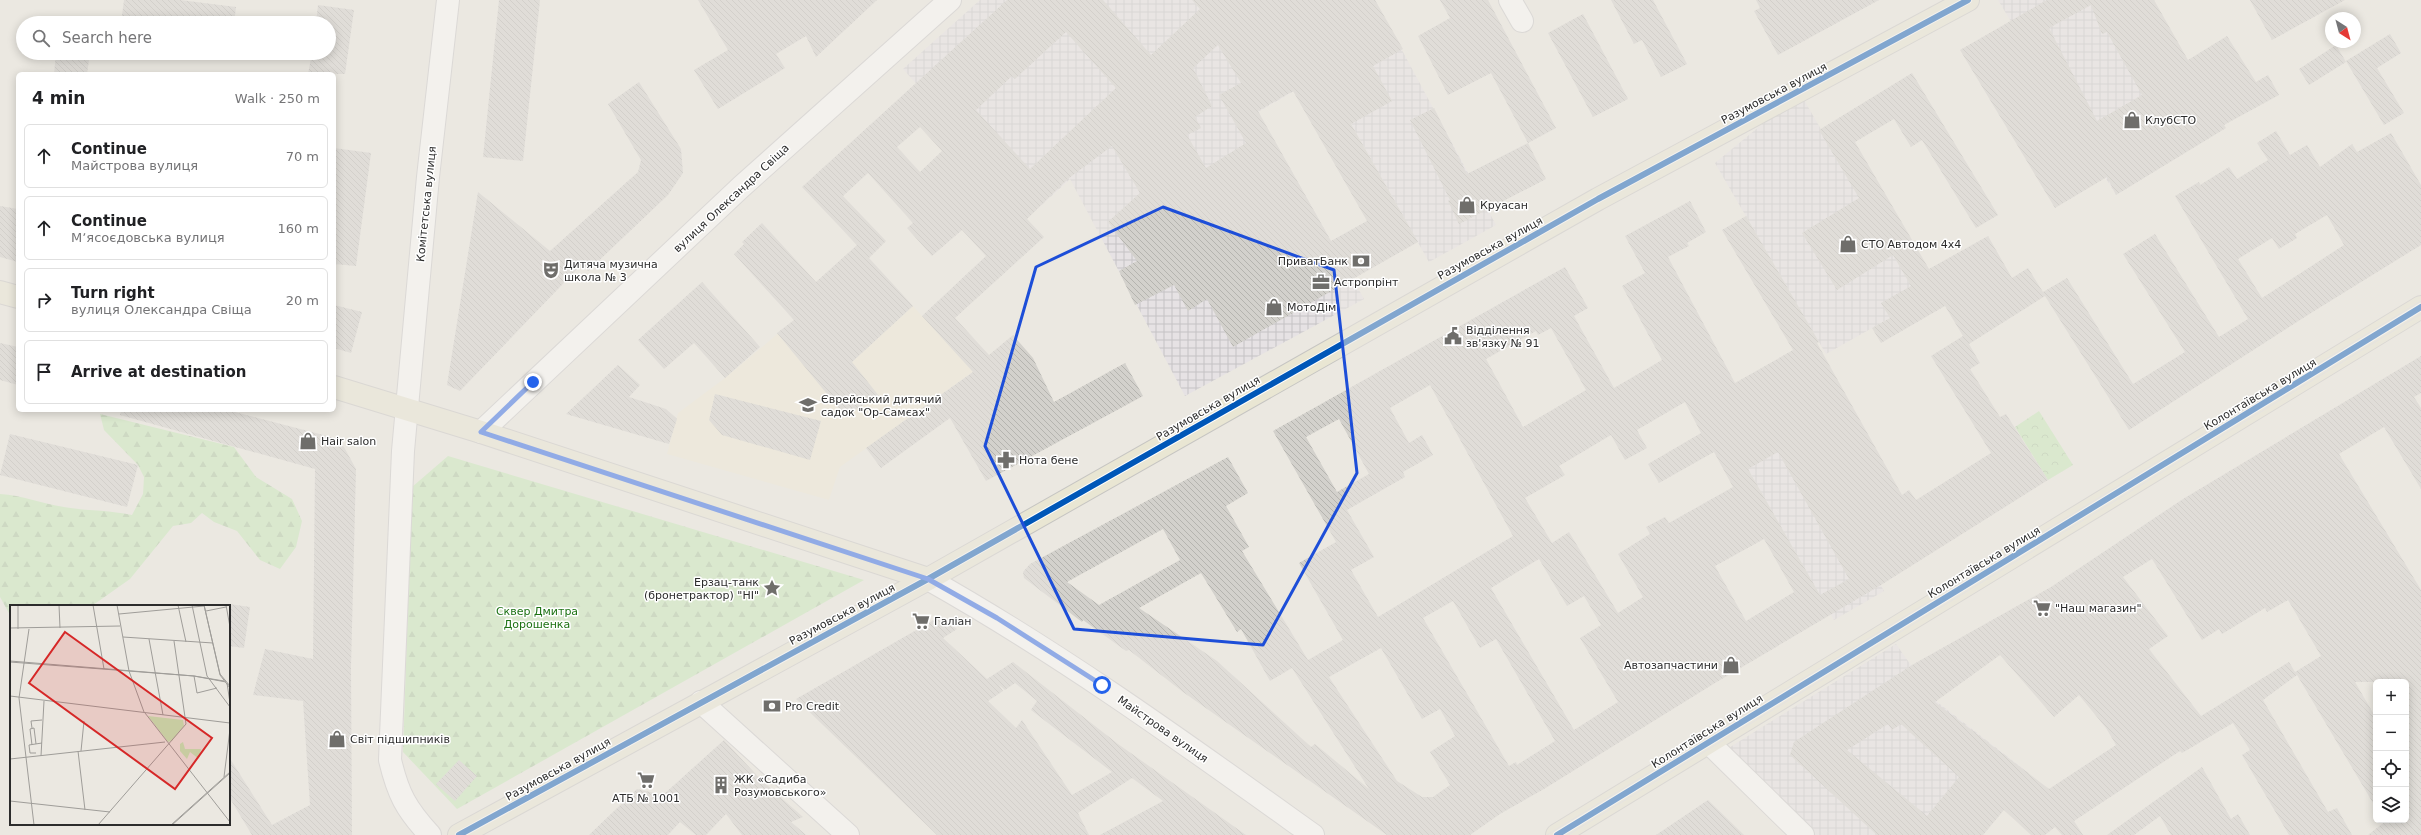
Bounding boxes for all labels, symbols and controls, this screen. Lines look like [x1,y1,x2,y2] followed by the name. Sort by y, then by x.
[2325,12,2361,48] north arrow
[16,16,336,60] search box
[30,27,52,49] icon: search
[62,29,152,47] text: Search here
[1719,60,1829,127] street label: Разумовська вулиця
[32,88,85,108] text: 4 min
[235,91,320,106] text: Walk · 250 m
[2122,110,2142,130] shop icon: КлубСТО
[2145,114,2197,127] place label: КлубСТО
[71,140,147,158] text: Continue
[671,141,792,255] street label: вулиця Олександра Свіща
[33,145,55,167] icon: ahead
[414,146,439,262] street label: Комітетська вулиця
[286,149,319,164] text: 70 m
[71,158,198,173] text: Майстрова вулиця
[1457,195,1477,215] shop icon: Круасан
[1480,199,1528,212] place label: Круасан
[71,212,147,230] text: Continue
[1436,214,1545,283] street label: Разумовська вулиця
[33,217,55,239] icon: ahead
[277,221,319,236] text: 160 m
[71,230,225,245] text: Мʼясоєдовська вулиця
[1838,234,1858,254] shop icon: СТО Автодом 4х4
[1861,238,1961,251] place label: СТО Автодом 4х4
[1351,251,1371,271] bank icon: ПриватБанк
[1278,255,1348,268] place label: ПриватБанк
[564,258,658,284] place label: Дитяча музична школа № 3
[541,260,561,280] theatre icon: Дитяча музична школа № 3
[1311,272,1331,292] office icon: Астропрінт
[1334,276,1399,289] place label: Астропрінт
[71,284,155,302] text: Turn right
[33,289,55,311] icon: right
[286,293,319,308] text: 20 m
[1264,297,1284,317] shop icon: МотоДім
[1287,301,1336,314] place label: МотоДім
[71,302,252,317] text: вулиця Олександра Свіща
[1466,324,1539,350] place label: Відділення зв'язку № 91
[1443,326,1463,346] public building icon: Відділення зв'язку № 91
[2202,356,2319,433] street label: Колонтаївська вулиця
[33,361,55,383] icon: arrive
[71,363,246,381] text: Arrive at destination
[524,373,542,391] route end
[1154,373,1263,444] street label: Разумовська вулиця
[821,393,942,419] place label: Єврейський дитячий садок "Ор-Самєах"
[798,395,818,415] school or university icon: Єврейський дитячий садок "Ор-Самєах"
[298,431,318,451] shop icon: Hair salon
[321,435,376,448] place label: Hair salon
[996,450,1016,470] pharmacy icon: Нота бене
[1019,454,1078,467] place label: Нота бене
[1926,524,2043,601] street label: Колонтаївська вулиця
[644,576,759,602] place label: Ерзац-танк (бронетрактор) "НІ"
[762,578,782,598] place icon: Ерзац-танк (бронетрактор) "НІ"
[787,581,897,648] street label: Разумовська вулиця
[2032,598,2052,618] supermarket icon: "Наш магазин"
[2055,602,2141,615] place label: "Наш магазин"
[10,605,230,825] inset map
[496,605,578,631] park label: Сквер Дмитра Дорошенка
[911,611,931,631] supermarket icon: Галіан
[934,615,971,628] place label: Галіан
[1721,655,1741,675] shop icon: Автозапчастини
[1624,659,1718,672] place label: Автозапчастини
[1093,676,1111,694] route start
[2373,679,2409,823] map controls
[2373,679,2409,715] button: +
[1649,692,1765,771] street label: Колонтаївська вулиця
[1115,693,1210,766] street label: Майстрова вулиця
[762,696,782,716] bank icon: Pro Credit
[785,700,840,713] place label: Pro Credit
[2373,715,2409,751] button: −
[327,729,347,749] shop icon: Світ підшипників
[350,733,450,746] place label: Світ підшипників
[504,735,613,804] street label: Разумовська вулиця
[2373,751,2409,787] button: locate
[636,770,656,790] supermarket icon: АТБ № 1001
[734,773,826,799] place label: ЖК «Садиба Розумовського»
[711,775,731,795] building icon: ЖК «Садиба Розумовського»
[2373,787,2409,823] button: layers
[612,792,680,805] place label: АТБ № 1001

